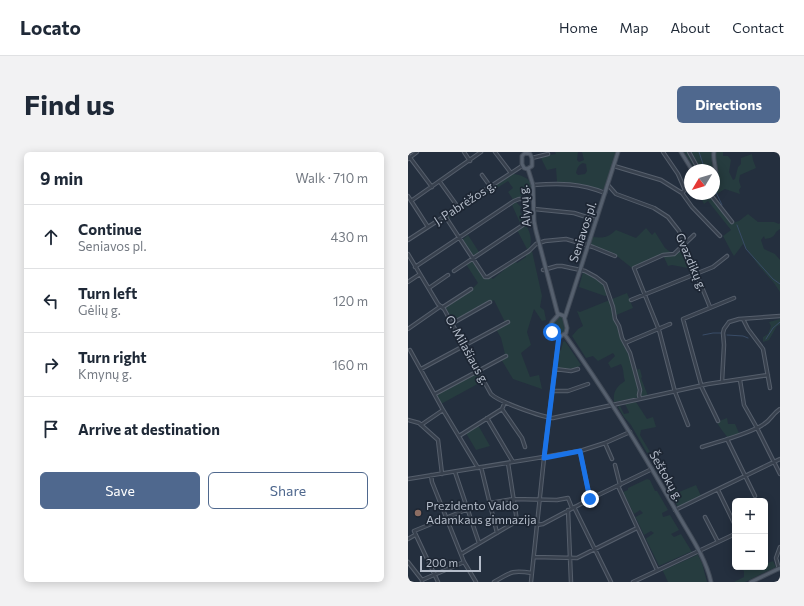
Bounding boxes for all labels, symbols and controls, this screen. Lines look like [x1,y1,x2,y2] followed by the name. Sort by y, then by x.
[20,16,81,39] text: Locato
[559,19,598,36] text: Home
[620,19,648,36] text: Map
[670,19,710,36] text: About
[732,19,784,36] text: Contact
[677,86,780,123] button: Directions
[24,87,115,121] text: Find us
[684,164,720,200] north arrow
[40,168,83,189] text: 9 min
[295,170,368,186] text: Walk · 710 m
[431,177,499,228] street label: J. Pabrėžos g.
[515,184,533,228] street label: Alyvų g.
[566,199,599,264] street label: Seniavos pl.
[78,220,142,238] text: Continue
[40,226,62,248] icon: ahead
[330,229,368,245] text: 430 m
[673,230,710,293] street label: Gvazdikų g.
[78,238,146,254] text: Seniavos pl.
[78,284,137,302] text: Turn left
[40,290,62,312] icon: left
[333,293,368,309] text: 120 m
[78,302,121,318] text: Gėlių g.
[443,312,493,387] street label: O. Milašiaus g.
[543,323,561,341] route start
[78,348,147,366] text: Turn right
[40,354,62,376] icon: right
[332,357,368,373] text: 160 m
[78,366,132,382] text: Kmynų g.
[40,418,62,440] icon: arrive
[78,420,220,438] text: Arrive at destination
[647,448,687,503] street label: Šeštokų g.
[40,472,200,509] button: Save
[208,472,368,509] button: Share
[581,490,599,508] route end
[426,498,537,526] place label: Prezidento Valdo Adamkaus gimnazija
[732,498,768,570] map controls
[732,498,768,534] button: +
[413,508,423,518] marker: Prezidento Valdo Adamkaus gimnazija
[732,534,768,570] button: −
[420,554,481,573] scale bar
[426,556,458,569] text: 200 m

